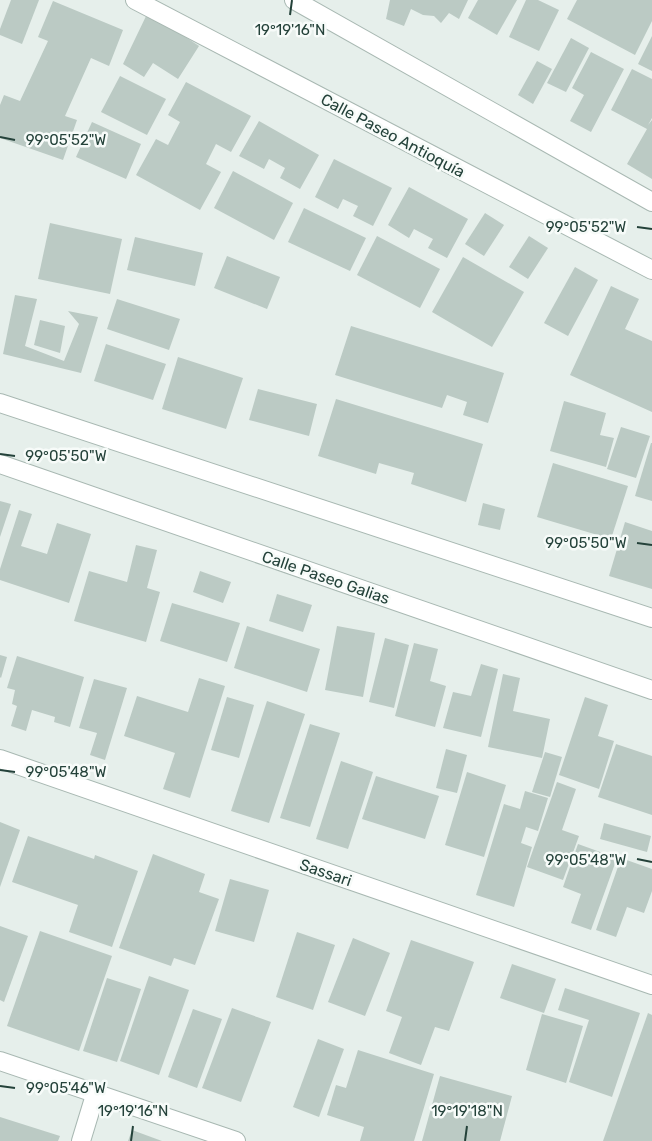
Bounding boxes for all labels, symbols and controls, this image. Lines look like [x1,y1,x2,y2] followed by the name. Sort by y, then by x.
[255,21,325,39] text: 19°19'16"N
[317,89,468,181] street label: Calle Paseo Antioquía
[26,131,106,149] text: 99°05'52"W
[546,218,626,236] text: 99°05'52"W
[25,447,107,465] text: 99°05'50"W
[545,534,627,552] text: 99°05'50"W
[259,547,392,608] street label: Calle Paseo Galias
[25,763,107,781] text: 99°05'48"W
[545,851,627,869] text: 99°05'48"W
[297,855,354,890] street label: Sassari
[26,1079,106,1097] text: 99°05'46"W
[98,1102,168,1120] text: 19°19'16"N
[431,1102,503,1120] text: 19°19'18"N

